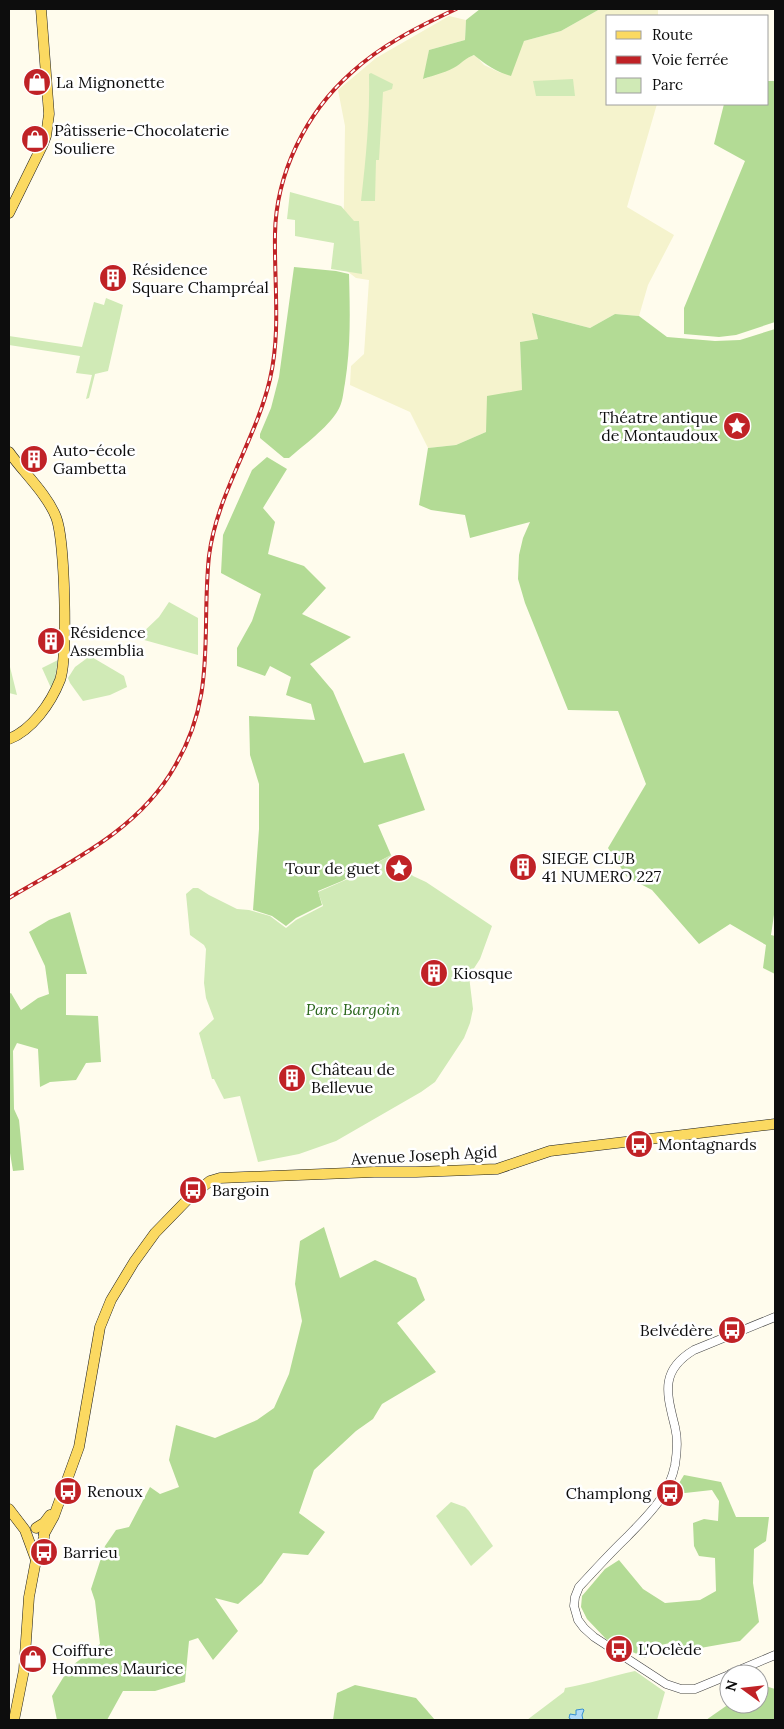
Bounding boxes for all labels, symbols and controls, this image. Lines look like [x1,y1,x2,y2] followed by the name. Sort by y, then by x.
[606,15,769,105] legend
[652,25,693,44] text: Route
[651,50,728,69] text: Voie ferrée
[22,67,52,97] shop icon: La Mignonette
[56,72,165,92] place label: La Mignonette
[652,75,683,94] text: Parc
[54,120,230,158] place label: Pâtisserie-Chocolaterie Souliere
[20,124,50,154] shop icon: Pâtisserie-Chocolaterie Souliere
[132,259,269,297] place label: Résidence Square Champréal
[98,263,128,293] building icon: Résidence Square Champréal
[600,407,719,445] place label: Théatre antique de Montaudoux
[722,411,752,441] place icon: Théatre antique de Montaudoux
[52,440,136,478] place label: Auto-école Gambetta
[19,444,49,474] building icon: Auto-école Gambetta
[69,622,146,660] place label: Résidence Assemblia
[36,626,66,656] building icon: Résidence Assemblia
[542,848,662,886] place label: SIEGE CLUB 41 NUMERO 227
[508,852,538,882] building icon: SIEGE CLUB 41 NUMERO 227
[384,853,414,883] place icon: Tour de guet
[285,858,381,878] place label: Tour de guet
[419,958,449,988] building icon: Kiosque
[453,963,513,983] place label: Kiosque
[306,999,400,1019] park label: Parc Bargoin
[311,1059,395,1097] place label: Château de Bellevue
[277,1063,307,1093] building icon: Château de Bellevue
[624,1129,654,1159] bus stop icon: Montagnards
[658,1134,757,1154] place label: Montagnards
[349,1141,498,1169] street label: Avenue Joseph Agid
[178,1175,208,1205] bus stop icon: Bargoin
[212,1180,270,1200] place label: Bargoin
[717,1315,747,1345] bus stop icon: Belvédère
[640,1320,713,1340] place label: Belvédère
[53,1476,83,1506] bus stop icon: Renoux
[655,1478,685,1508] bus stop icon: Champlong
[87,1481,143,1501] place label: Renoux
[566,1483,652,1503] place label: Champlong
[29,1537,59,1567] bus stop icon: Barrieu
[63,1542,118,1562] place label: Barrieu
[604,1634,634,1664] bus stop icon: L'Oclède
[638,1639,702,1659] place label: L'Oclède
[52,1640,184,1678] place label: Coiffure Hommes Maurice
[18,1644,48,1674] shop icon: Coiffure Hommes Maurice
[719,1664,769,1714] north arrow
[721,1678,742,1693] text: N

